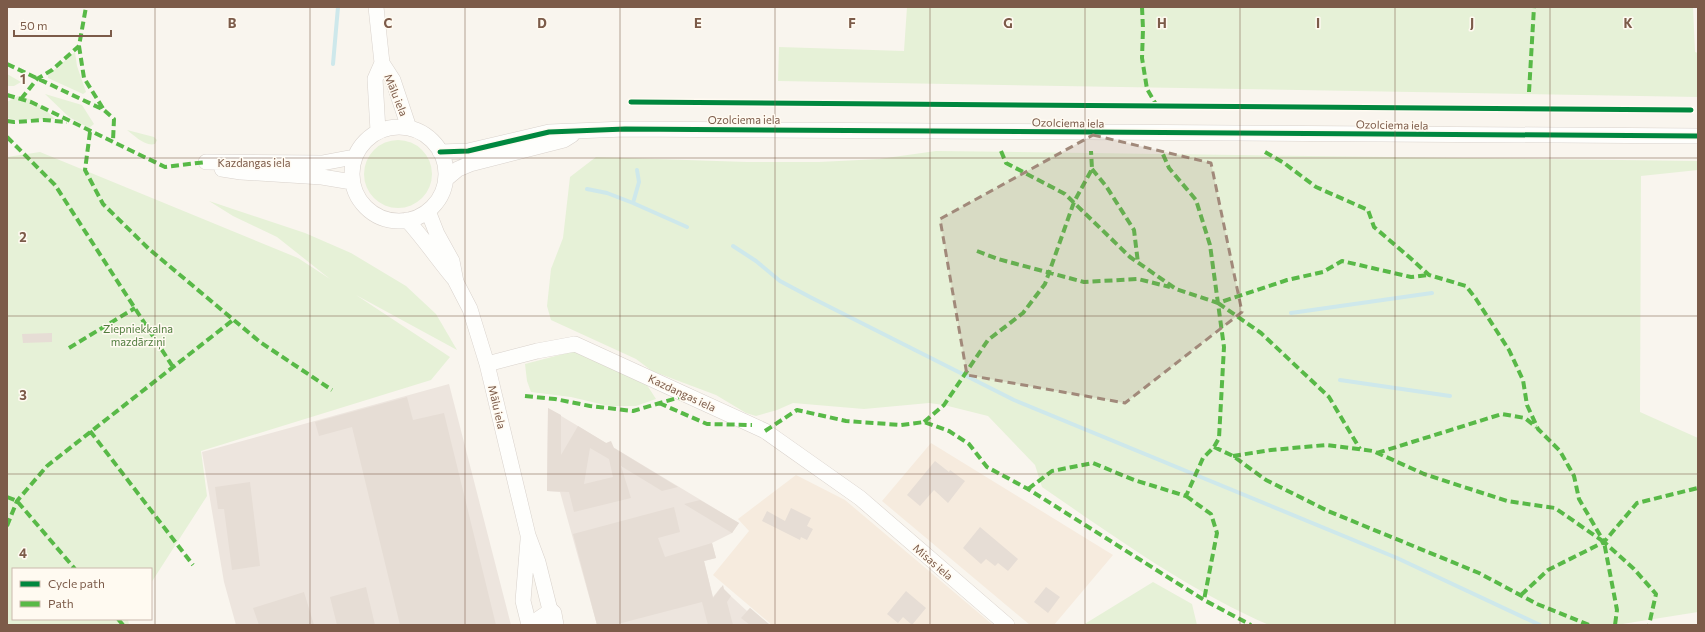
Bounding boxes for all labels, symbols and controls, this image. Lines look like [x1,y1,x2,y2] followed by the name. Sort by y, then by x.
[14,12,111,38] scale bar
[228,15,237,31] text: B
[384,15,393,31] text: C
[537,15,547,31] text: D
[694,15,702,31] text: E
[848,15,856,31] text: F
[1003,15,1013,31] text: G
[1157,15,1167,31] text: H
[1316,15,1320,31] text: I
[1470,15,1474,31] text: J
[1623,15,1633,31] text: K
[20,18,48,32] text: 50 m
[20,71,26,87] text: 1
[382,72,411,118] street label: Mālu iela
[708,113,780,126] street label: Ozolciema iela
[1032,115,1104,130] street label: Ozolciema iela
[1356,117,1428,132] street label: Ozolciema iela
[218,156,290,169] street label: Kazdangas iela
[19,229,27,245] text: 2
[103,322,173,350] park label: Ziepniekkalna mazdārziņi
[646,371,718,414] street label: Kazdangas iela
[486,384,509,430] street label: Mālu iela
[19,387,27,403] text: 3
[911,541,956,582] street label: Misas iela
[19,545,27,561] text: 4
[12,568,152,620] legend
[48,576,105,590] text: Cycle path
[48,596,74,610] text: Path

